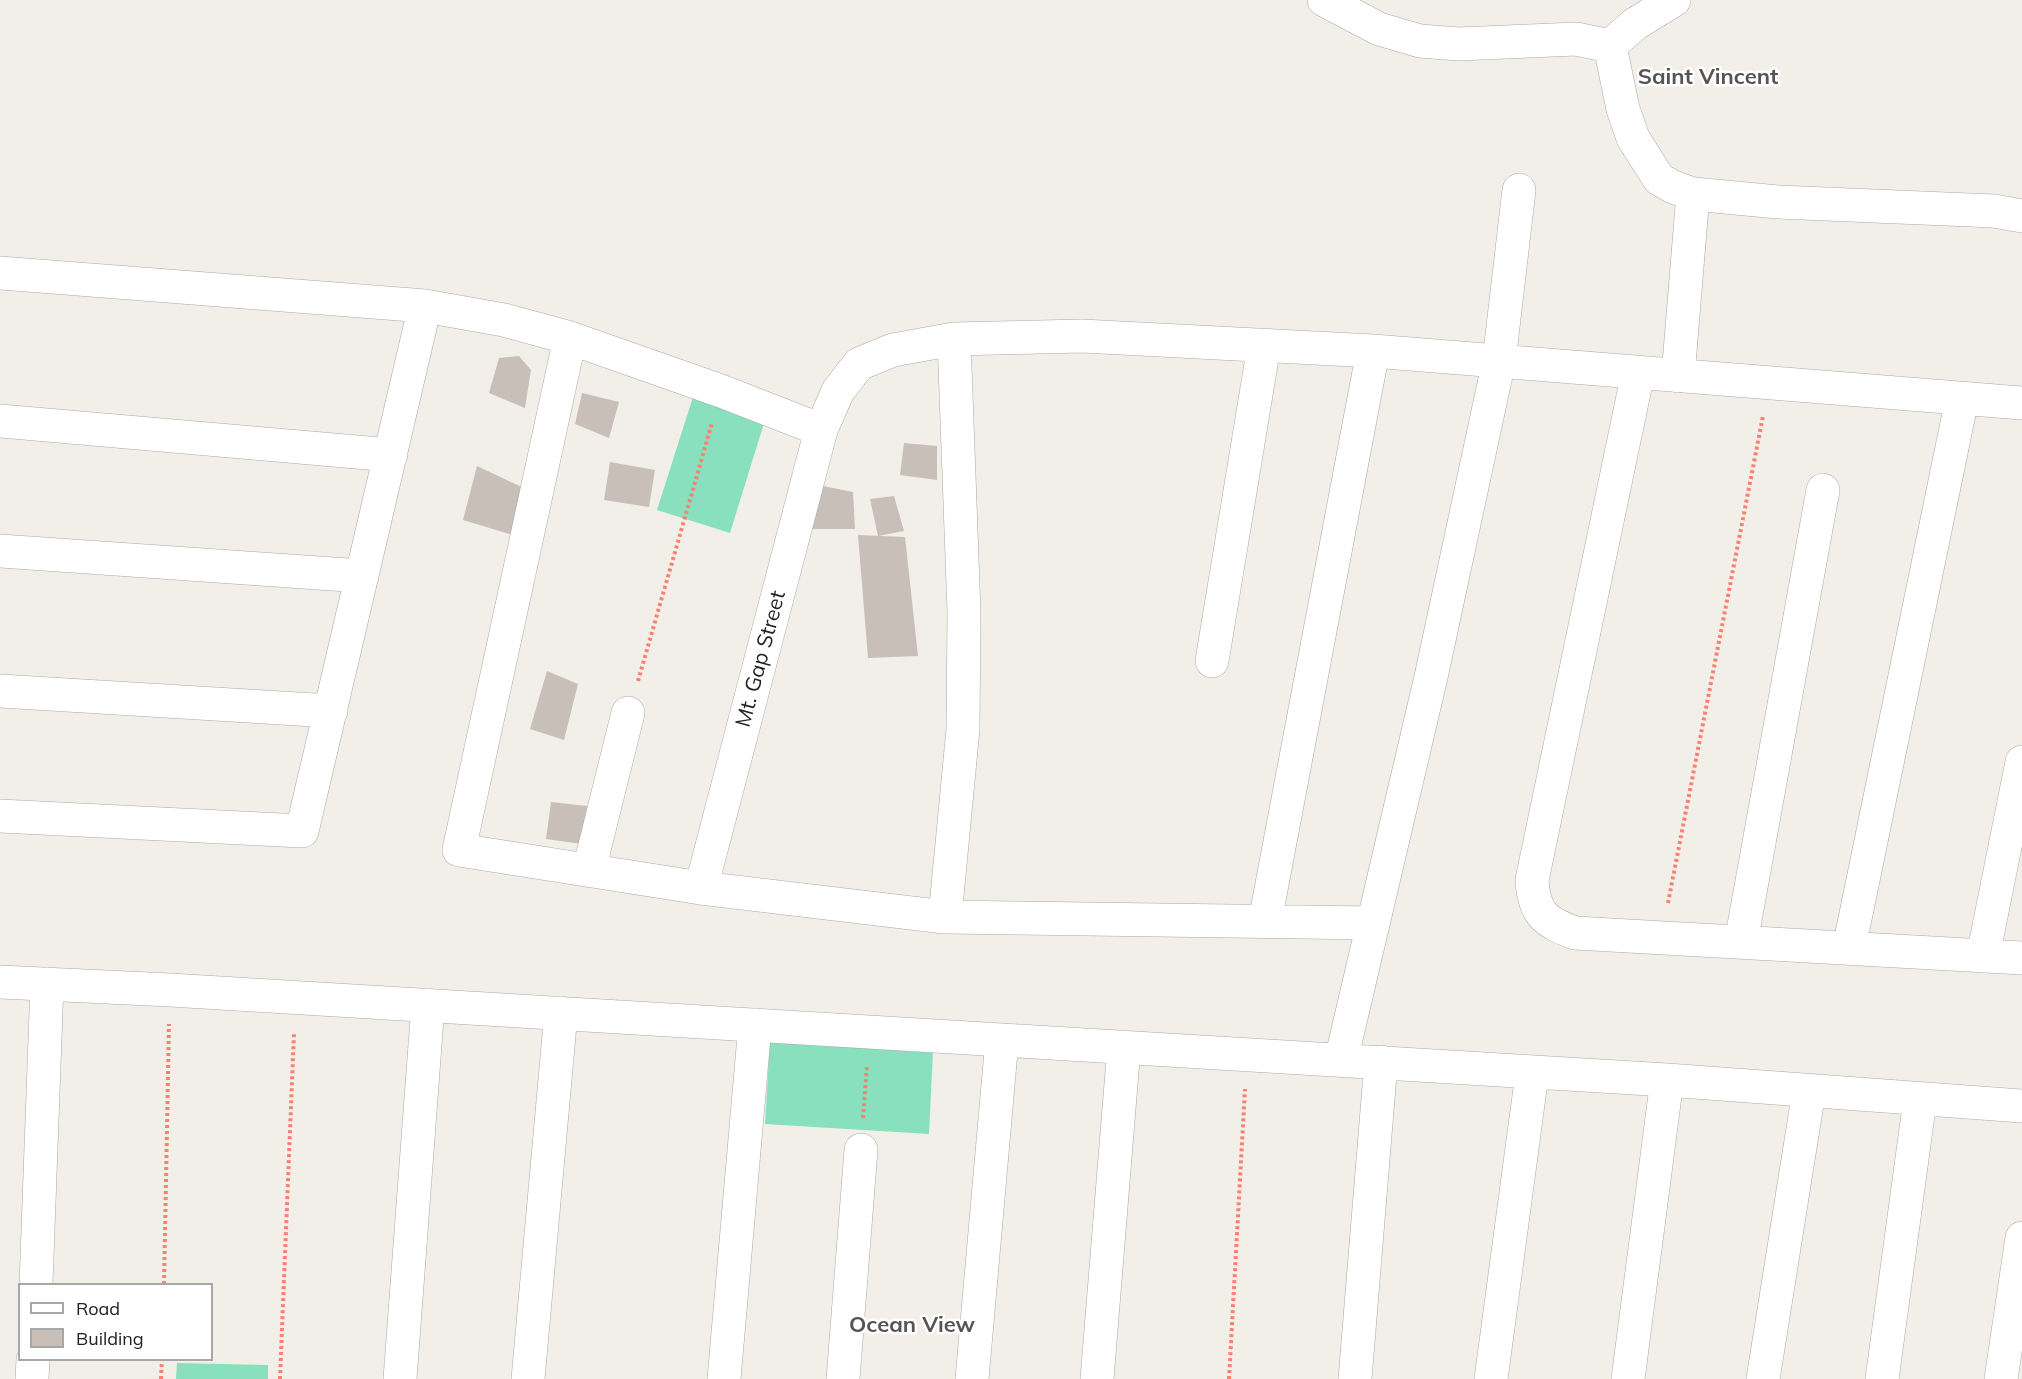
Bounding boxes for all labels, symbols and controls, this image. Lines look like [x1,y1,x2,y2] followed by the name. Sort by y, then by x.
[1638,64,1778,90] district label: Saint Vincent
[731,588,791,730] street label: Mt. Gap Street
[18,1283,213,1361] legend
[76,1297,120,1320] text: Road
[849,1312,975,1338] district label: Ocean View
[76,1327,144,1350] text: Building

